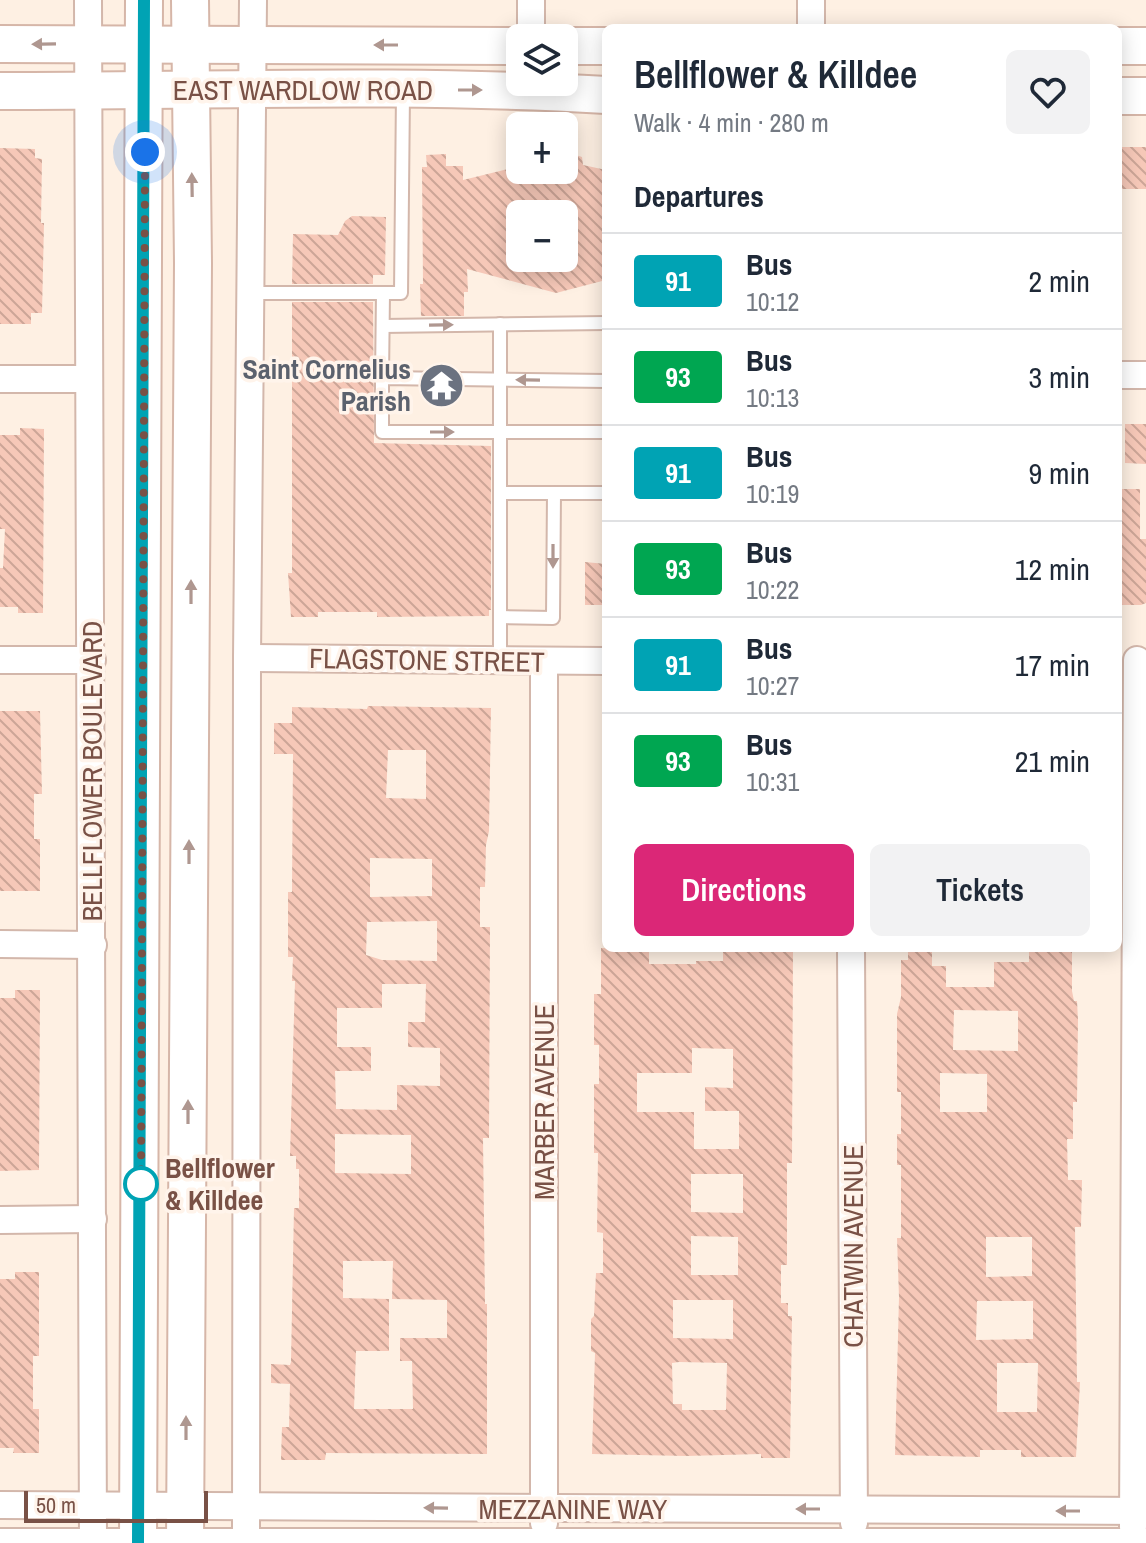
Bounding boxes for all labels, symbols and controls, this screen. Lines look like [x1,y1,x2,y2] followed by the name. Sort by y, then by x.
[506,24,578,272] map controls
[506,24,578,96] button: layers
[31,37,56,50] one-way arrow
[373,39,398,51] one-way arrow
[634,49,917,100] text: Bellflower & Killdee
[1006,50,1090,134] button: heart
[173,71,433,109] street label: EAST WARDLOW ROAD
[458,84,483,96] one-way arrow
[634,105,829,140] text: Walk · 4 min · 280 m
[506,112,578,184] button: +
[125,132,165,172] your location
[185,172,198,197] one-way arrow
[634,176,764,216] text: Departures
[506,200,578,272] button: −
[746,244,792,284] text: Bus
[1028,261,1090,301] text: 2 min
[665,262,691,300] text: 91
[746,284,799,319] text: 10:12
[429,319,454,331] one-way arrow
[746,340,792,380] text: Bus
[243,350,411,420] place label: Saint Cornelius Parish
[1028,357,1090,397] text: 3 min
[665,358,691,396] text: 93
[418,361,466,409] temple icon: Saint Cornelius Parish
[515,374,540,386] one-way arrow
[746,380,799,415] text: 10:13
[430,426,455,438] one-way arrow
[746,436,792,476] text: Bus
[1028,453,1090,493] text: 9 min
[665,454,691,492] text: 91
[746,476,799,511] text: 10:19
[746,532,792,572] text: Bus
[547,544,560,569] one-way arrow
[1015,549,1090,589] text: 12 min
[665,550,691,588] text: 93
[746,572,799,607] text: 10:22
[185,579,197,604] one-way arrow
[73,621,111,921] street label: BELLFLOWER BOULEVARD
[746,628,792,668] text: Bus
[309,639,545,681] street label: FLAGSTONE STREET
[1015,645,1090,685] text: 17 min
[665,646,691,684] text: 91
[746,668,799,703] text: 10:27
[746,724,792,764] text: Bus
[1015,741,1090,781] text: 21 min
[665,742,691,780] text: 93
[746,764,799,799] text: 10:31
[183,839,195,864] one-way arrow
[634,844,854,936] button: Directions
[870,844,1090,936] button: Tickets
[525,1004,563,1200] street label: MARBER AVENUE
[182,1099,194,1124] one-way arrow
[834,1144,872,1348] street label: CHATWIN AVENUE
[165,1149,275,1219] place label: Bellflower & Killdee
[124,1167,158,1201] marker: Bellflower & Killdee
[180,1415,192,1440] one-way arrow
[24,1487,208,1523] scale bar
[36,1490,76,1520] text: 50 m
[479,1490,668,1528] street label: MEZZANINE WAY
[423,1502,448,1514] one-way arrow
[795,1503,820,1515] one-way arrow
[1055,1505,1080,1517] one-way arrow

